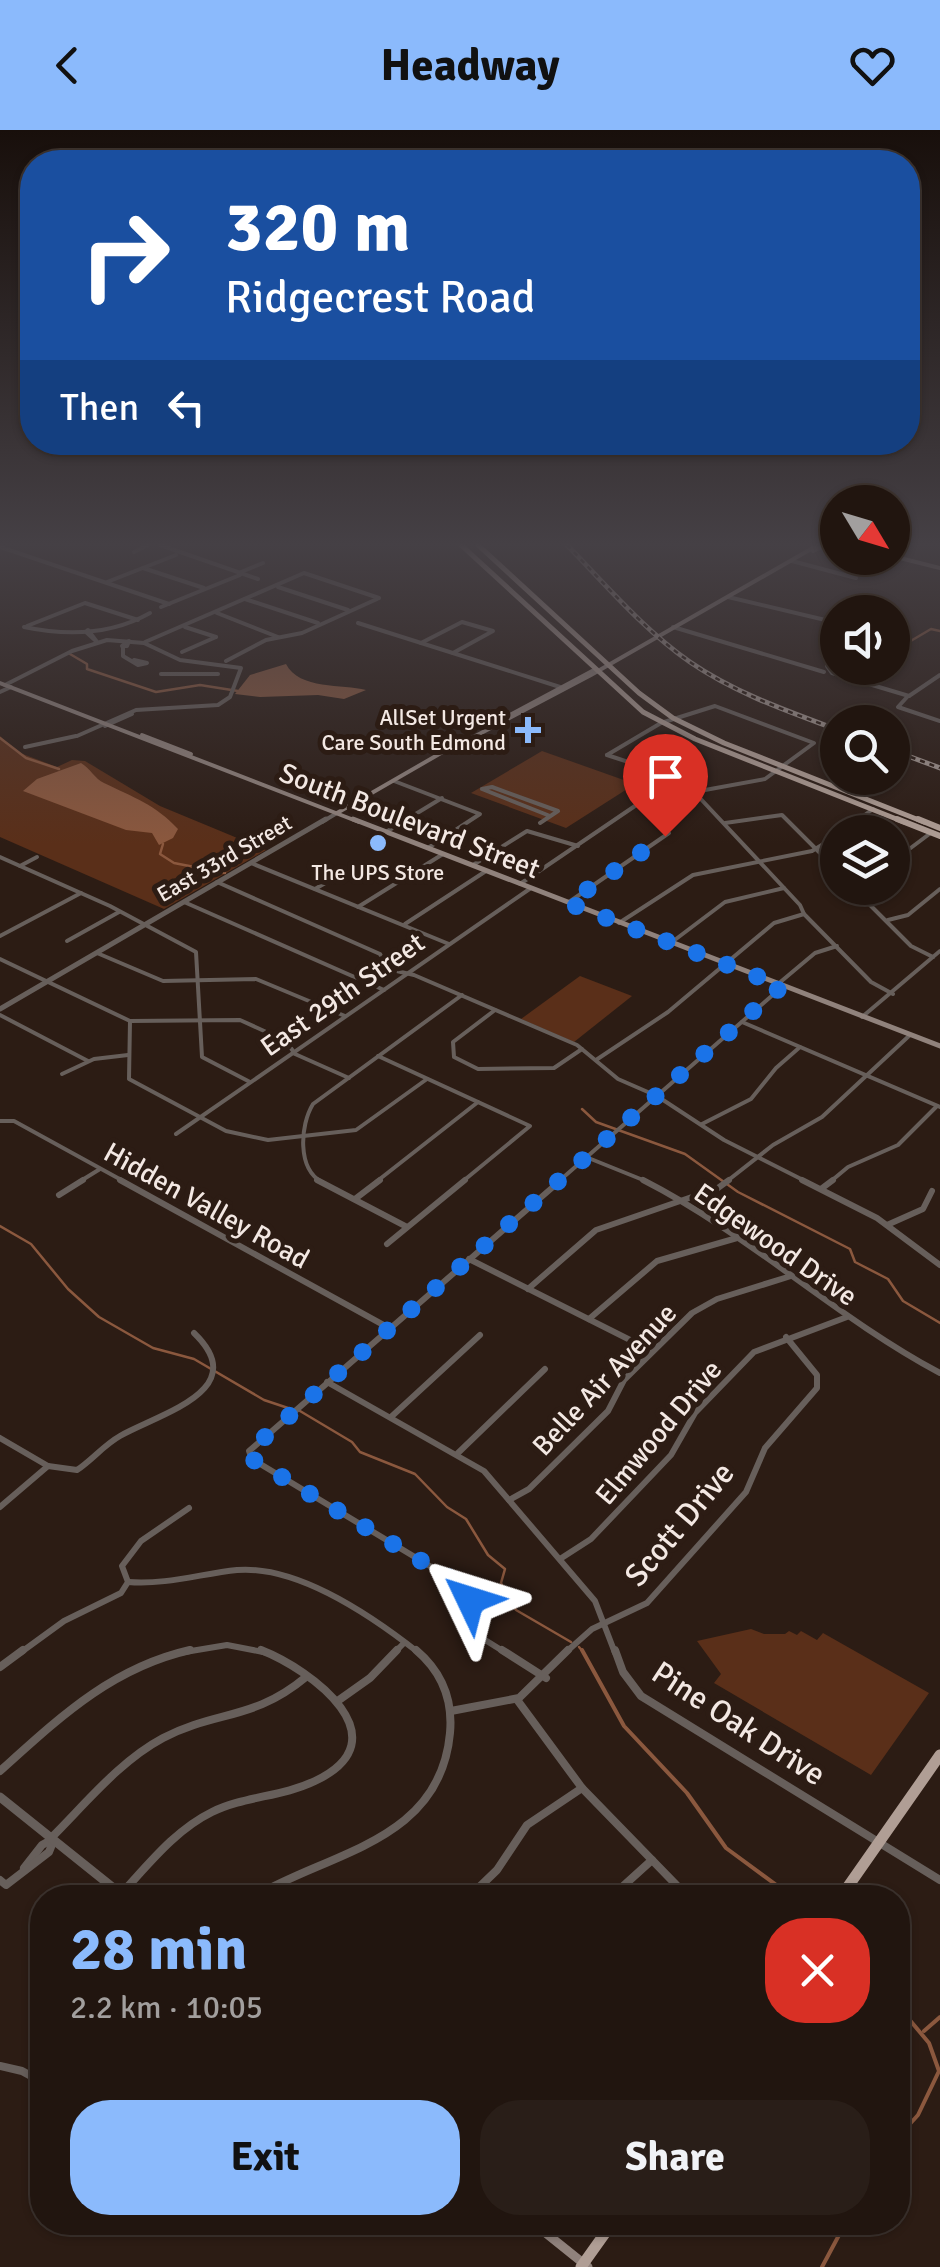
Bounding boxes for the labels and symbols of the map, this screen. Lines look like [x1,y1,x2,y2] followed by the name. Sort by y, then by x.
[820,485,910,575] north arrow
[321,704,506,756] place label: AllSet Urgent Care South Edmond
[515,717,541,743] marker: AllSet Urgent Care South Edmond
[623,734,708,837] pin
[275,756,545,886] street label: South Boulevard Street
[152,809,297,908] street label: East 33rd Street
[367,832,389,854] marker: The UPS Store
[312,859,444,886] place label: The UPS Store
[254,926,431,1064] street label: East 29th Street
[98,1135,315,1276] street label: Hidden Valley Road
[687,1176,864,1314] street label: Edgewood Drive
[526,1297,684,1463] street label: Belle Air Avenue
[588,1353,729,1512] street label: Elmwood Drive
[616,1454,743,1594] street label: Scott Drive
[418,1548,522,1652] position arrow
[645,1653,833,1794] street label: Pine Oak Drive

